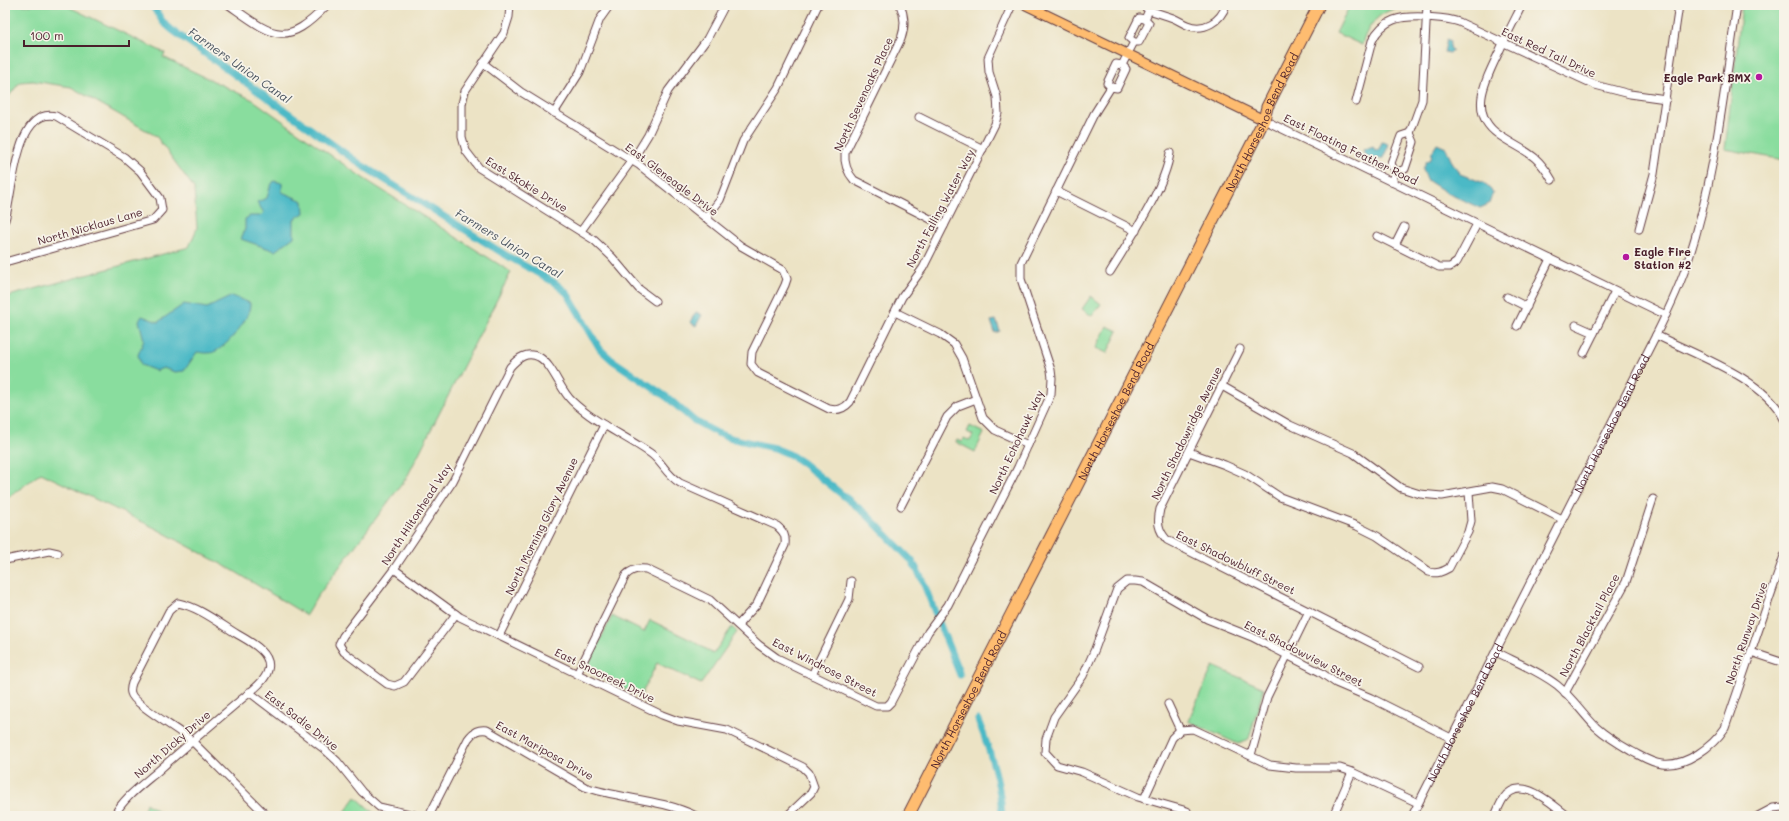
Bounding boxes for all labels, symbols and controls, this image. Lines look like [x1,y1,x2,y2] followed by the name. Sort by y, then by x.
[24,22,129,48] scale bar
[185,23,295,107] water label: Farmers Union Canal
[1499,23,1599,81] street label: East Red Tail Drive
[30,27,64,43] text: 100 m
[830,34,896,153] street label: North Sevenoaks Place
[1221,50,1301,194] street label: North Horseshoe Bend Road
[1663,70,1751,85] place label: Eagle Park BMX
[1754,72,1764,82] marker: Eagle Park BMX
[1281,110,1421,188] street label: East Floating Feather Road
[622,139,722,219] street label: East Gleneagle Drive
[902,146,978,270] street label: North Falling Water Way
[483,153,571,215] street label: East Skokie Drive
[36,204,144,248] street label: North Nicklaus Lane
[453,205,565,281] water label: Farmers Union Canal
[1634,244,1691,272] place label: Eagle Fire Station #2
[1621,252,1631,262] marker: Eagle Fire Station #2
[1074,339,1157,482] street label: North Horseshoe Bend Road
[1570,352,1652,495] street label: North Horseshoe Bend Road
[1147,364,1225,502] street label: North Shadowridge Avenue
[985,387,1047,497] street label: North Echohawk Way
[501,455,581,597] street label: North Morning Glory Avenue
[377,460,455,568] street label: North Hiltonhead Way
[1174,527,1298,598] street label: East Shadowbluff Street
[1556,571,1623,679] street label: North Blacktail Place
[1721,580,1771,686] street label: North Runway Drive
[1242,617,1366,690] street label: East Shadowview Street
[926,628,1009,771] street label: North Horseshoe Bend Road
[770,634,880,700] street label: East Windrose Street
[1423,641,1506,784] street label: North Horseshoe Bend Road
[552,644,658,706] street label: East Snocreek Drive
[262,686,342,754] street label: East Sadie Drive
[131,707,213,781] street label: North Dicky Drive
[493,717,597,783] street label: East Mariposa Drive

